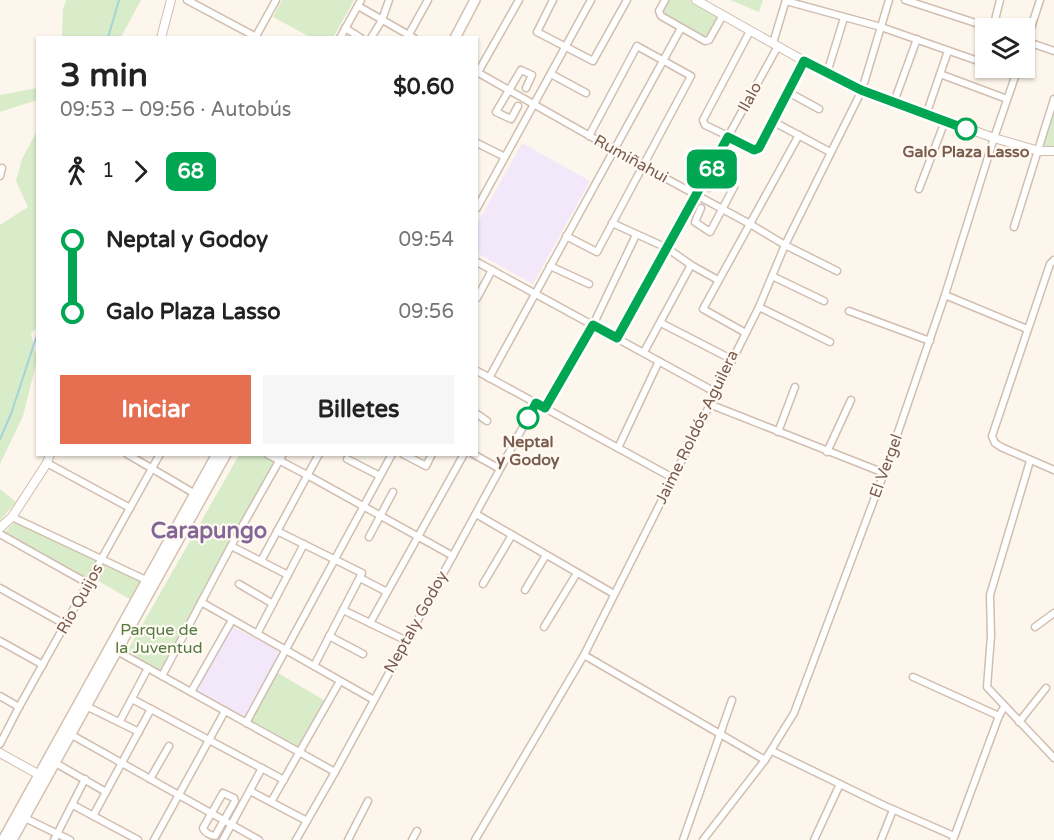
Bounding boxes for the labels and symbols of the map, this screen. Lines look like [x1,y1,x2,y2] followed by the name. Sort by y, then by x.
[734,79,766,115] street label: Ilalo
[955,118,977,140] marker: Galo Plaza Lasso
[590,130,672,188] street label: Rumiñahui
[902,142,1030,162] place label: Galo Plaza Lasso
[685,150,739,188] line badge: 68
[651,347,743,507] street label: Jaime Roldós Aguilera
[517,407,539,429] marker: Neptal y Godoy
[865,431,907,501] street label: El Vergel
[497,432,560,470] place label: Neptal y Godoy
[151,518,267,544] district label: Carapungo
[53,560,107,638] street label: Río Quijos
[380,567,453,677] street label: Neptaly Godoy
[115,620,203,658] park label: Parque de la Juventud

